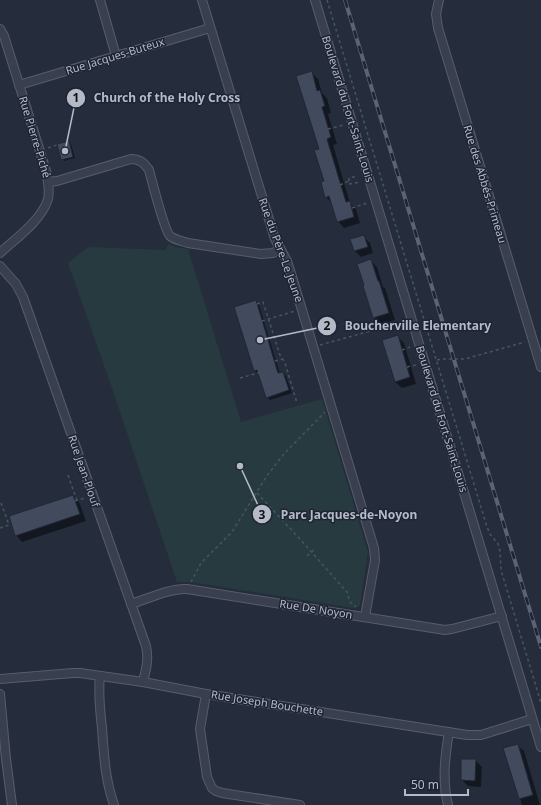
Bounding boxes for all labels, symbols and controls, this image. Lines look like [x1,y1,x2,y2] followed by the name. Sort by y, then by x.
[64,33,166,78] street label: Rue Jacques-Buteux
[319,34,378,184] street label: Boulevard du Fort-Saint-Louis
[66,86,248,110] callout: Church of the Holy Cross
[73,89,79,106] text: 1
[94,89,240,106] text: Church of the Holy Cross
[16,94,55,180] street label: Rue Pierre-Piché
[460,123,511,245] street label: Rue des Abbés-Primeau
[256,196,307,304] street label: Rue du Père-Le Jeune
[317,314,500,338] callout: Boucherville Elementary
[324,317,331,334] text: 2
[345,317,491,334] text: Boucherville Elementary
[413,344,472,494] street label: Boulevard du Fort-Saint-Louis
[65,433,104,510] street label: Rue Jean-Plouf
[252,502,425,526] callout: Parc Jacques-de-Noyon
[259,506,266,523] text: 3
[281,506,417,523] text: Parc Jacques-de-Noyon
[279,595,354,622] street label: Rue De Noyon
[210,686,324,719] street label: Rue Joseph Bouchette
[405,771,468,797] scale bar
[411,776,439,793] text: 50 m

